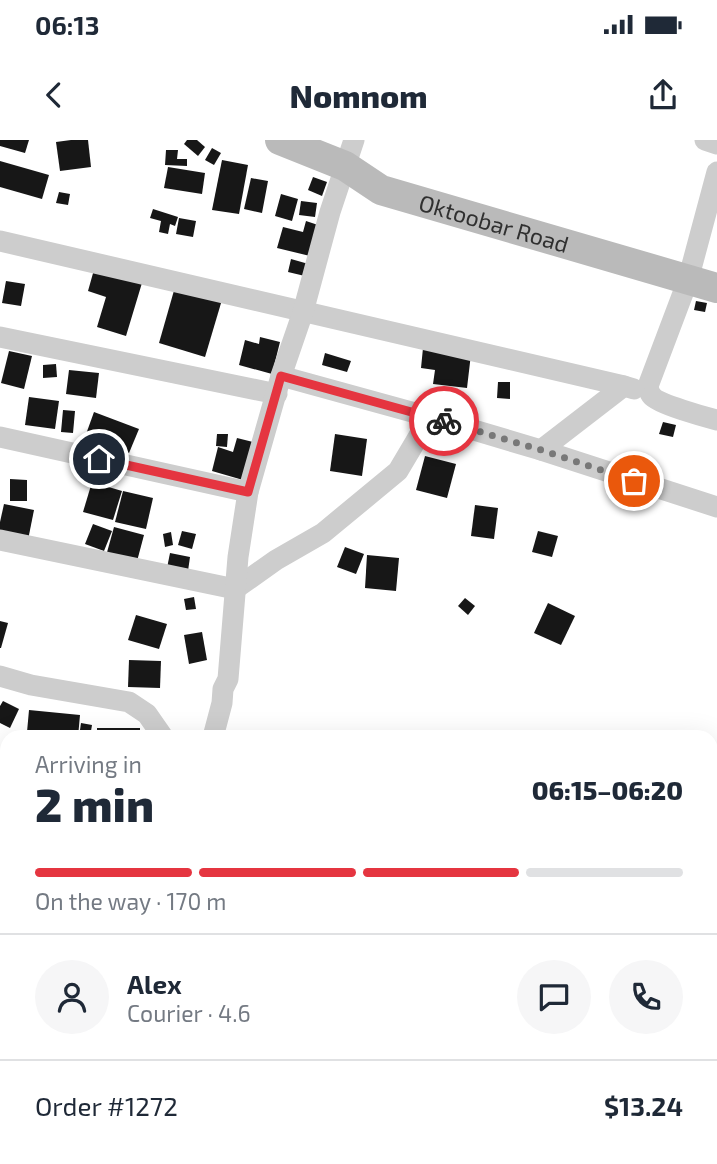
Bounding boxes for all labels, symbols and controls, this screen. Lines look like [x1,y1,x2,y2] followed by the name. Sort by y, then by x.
[35,9,99,40] text: 06:13
[35,76,73,114] icon: back
[290,76,427,114] text: Nomnom
[644,76,682,114] icon: share
[416,188,572,258] street label: Oktoobar Road
[409,386,479,456] courier
[425,402,463,440] icon: bike
[69,429,129,489] pin
[80,440,118,478] icon: home
[604,451,664,511] pin
[615,462,653,500] icon: bag
[35,750,142,778] text: Arriving in
[532,774,683,805] text: 06:15–06:20
[35,776,154,831] text: 2 min
[35,887,227,915] text: On the way · 170 m
[35,960,109,1034] button: person
[517,960,591,1034] button: chat
[609,960,683,1034] button: phone
[127,968,182,999] text: Alex
[127,999,251,1027] text: Courier · 4.6
[35,1090,178,1121] text: Order #1272
[604,1090,683,1121] text: $13.24

